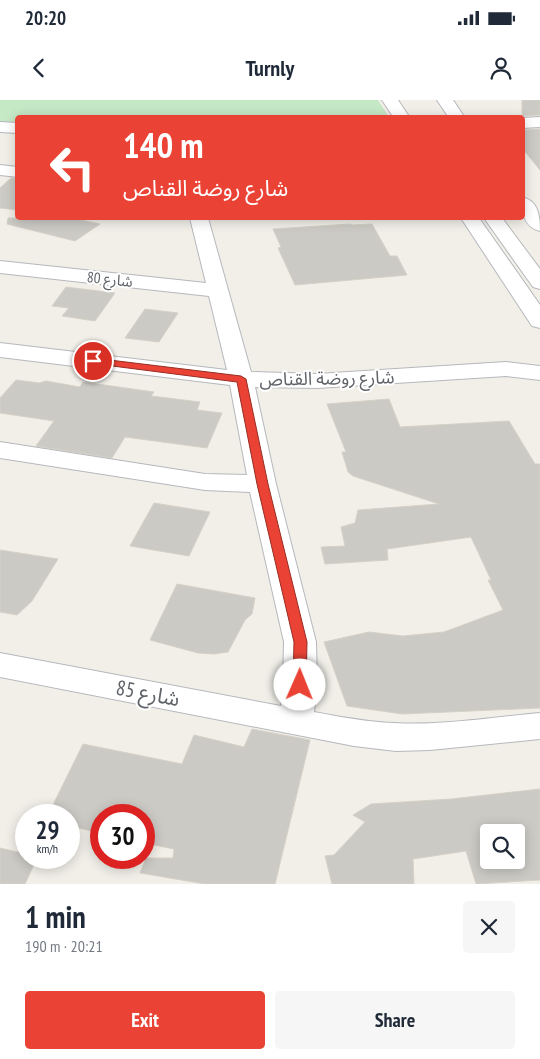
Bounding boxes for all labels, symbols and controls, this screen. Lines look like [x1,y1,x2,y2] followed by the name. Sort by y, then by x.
[25,6,66,30] text: 20:20
[25,54,53,82] icon: back
[246,54,294,82] text: Turnly
[487,54,515,82] icon: person
[123,122,204,168] text: 140 m
[40,135,105,200] icon: left
[123,174,288,202] text: شارع روضة القناص
[86,267,134,294] street label: شارع 80
[72,340,114,382] pin
[79,347,107,375] icon: arrive
[259,365,395,394] street label: شارع روضة القناص
[273,658,325,710] position arrow
[113,674,182,714] street label: شارع 85
[90,804,155,869] speed limit sign: 30
[36,814,59,846] text: 29
[480,824,525,869] map controls
[480,824,525,869] button: search
[37,841,58,856] text: km/h
[25,897,86,936] text: 1 min
[463,901,515,953] button: close
[25,936,103,956] text: 190 m · 20:21
[25,991,265,1049] button: Exit
[275,991,515,1049] button: Share

